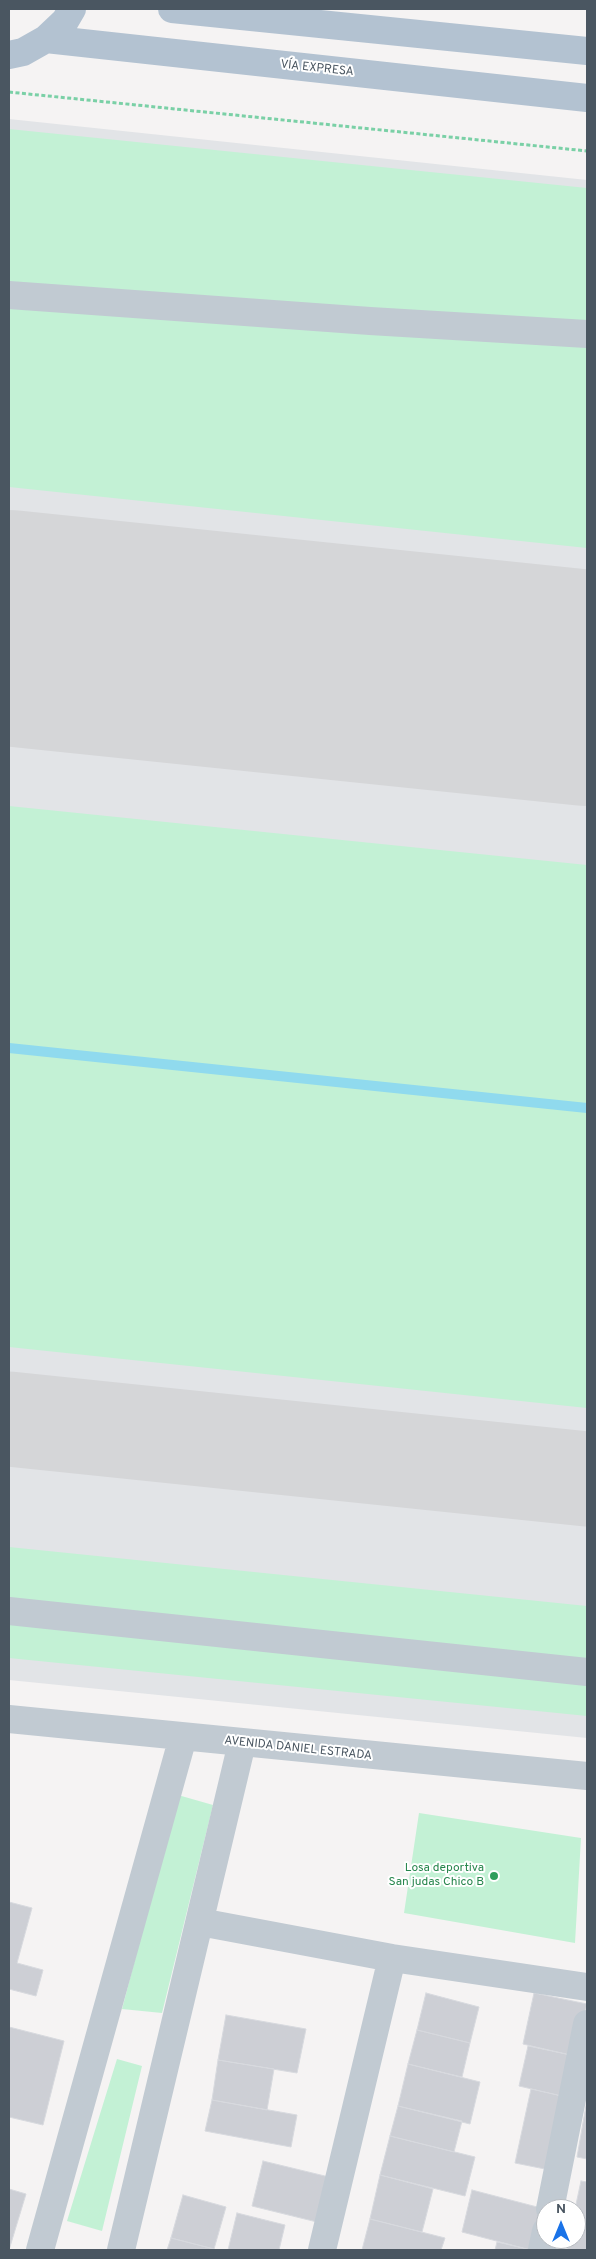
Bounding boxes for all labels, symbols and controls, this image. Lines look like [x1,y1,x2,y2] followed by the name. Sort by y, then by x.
[280,58,354,80] street label: VÍA EXPRESA
[223,1734,373,1764] street label: AVENIDA DANIEL ESTRADA
[388,1862,484,1890] place label: Losa deportiva San judas Chico B
[488,1870,500,1882] marker: Losa deportiva San judas Chico B
[536,2199,586,2249] north arrow
[556,2201,566,2218] text: N

